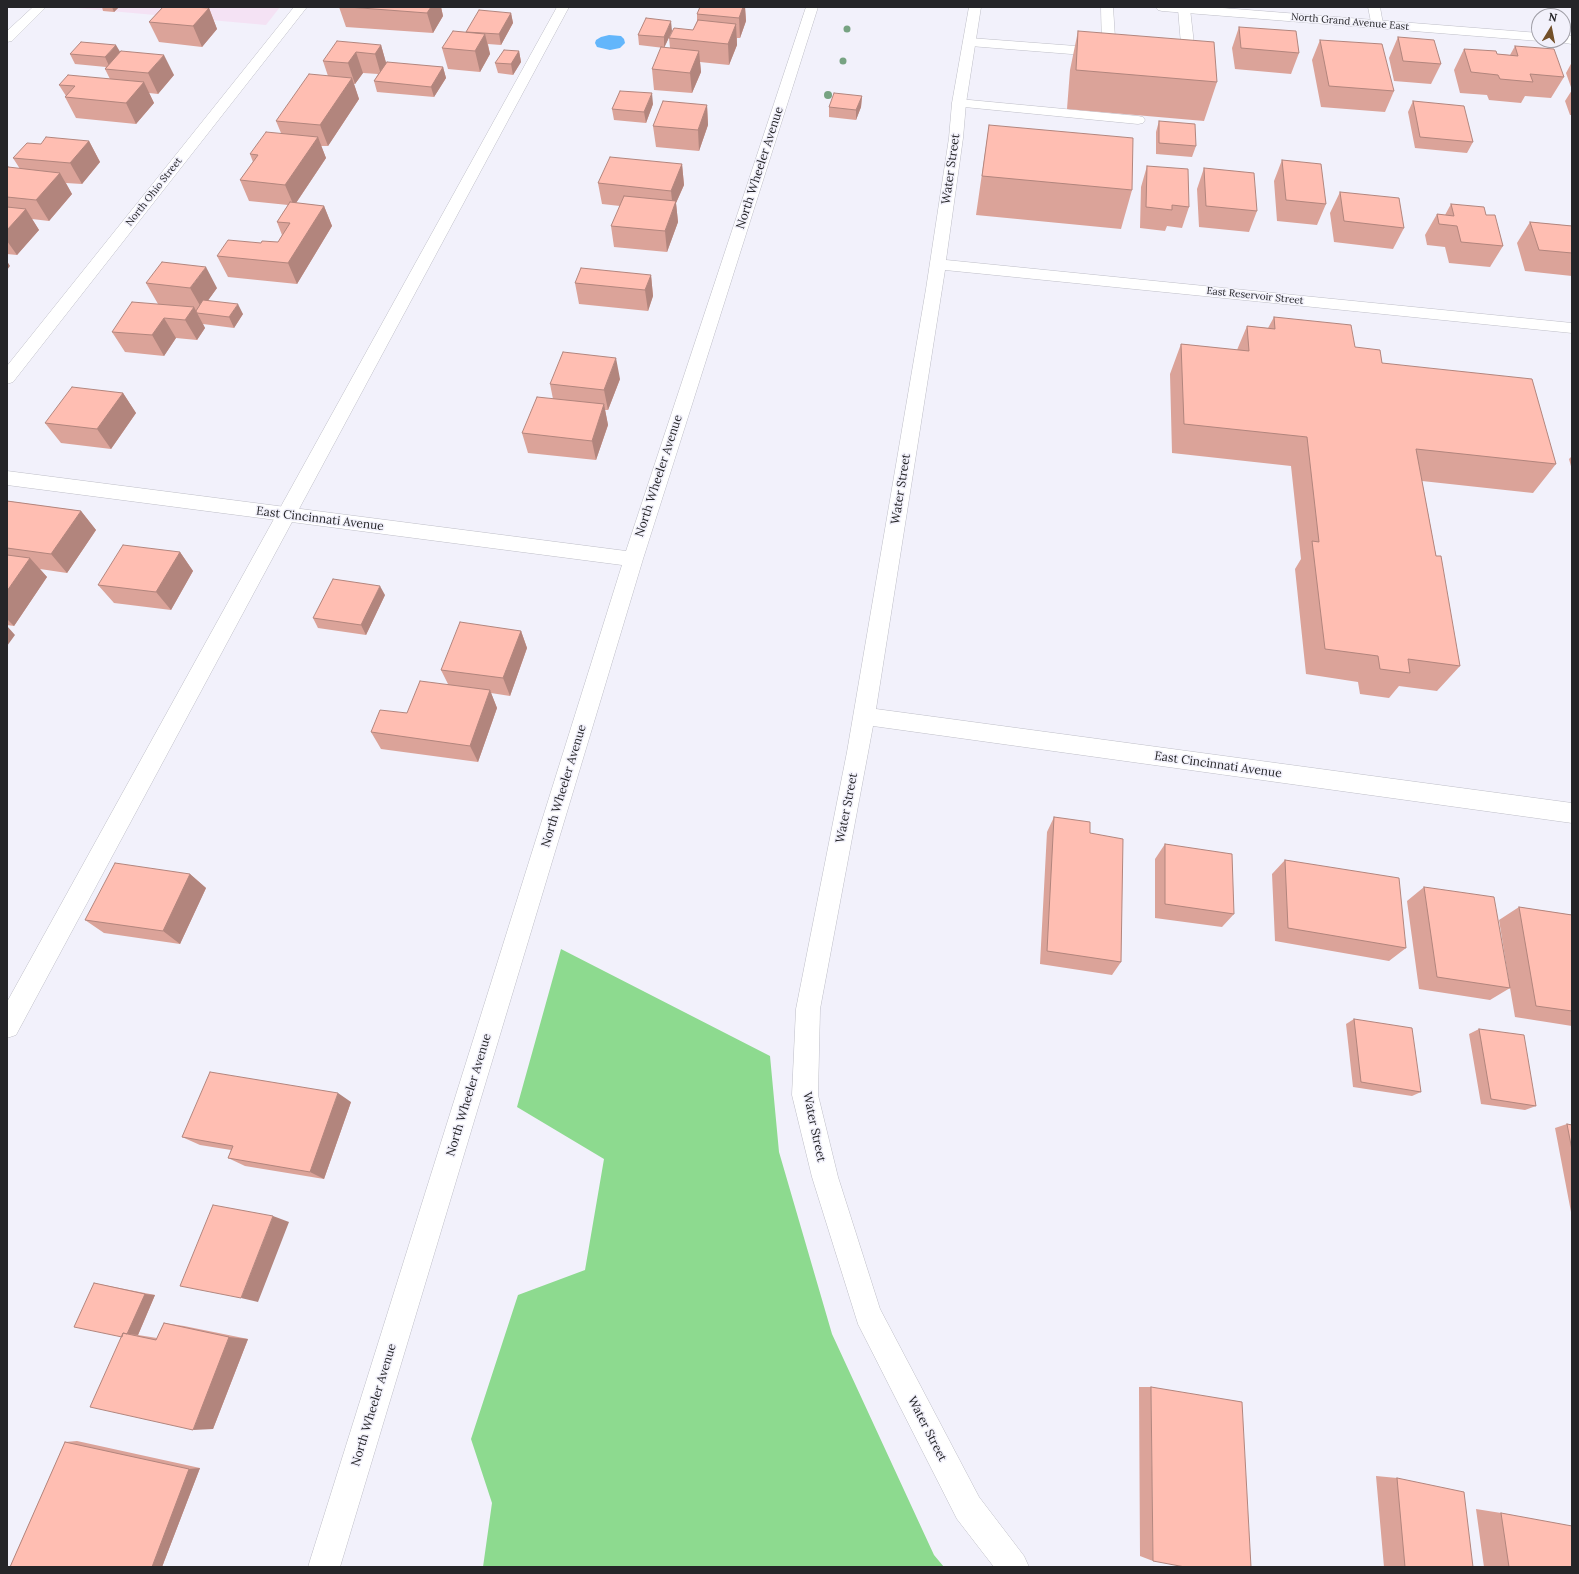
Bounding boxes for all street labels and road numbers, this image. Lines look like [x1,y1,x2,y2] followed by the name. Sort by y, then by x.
[1290,11,1410,33] street label: North Grand Avenue East
[733,105,787,231] street label: North Wheeler Avenue
[939,133,963,205] street label: Water Street
[123,155,185,229] street label: North Ohio Street
[1206,285,1304,307] street label: East Reservoir Street
[632,413,686,539] street label: North Wheeler Avenue
[888,453,914,525] street label: Water Street
[255,504,385,534] street label: East Cincinnati Avenue
[538,723,590,849] street label: North Wheeler Avenue
[1153,749,1283,781] street label: East Cincinnati Avenue
[833,772,861,844] street label: Water Street
[443,1032,495,1158] street label: North Wheeler Avenue
[800,1091,828,1163] street label: Water Street
[348,1342,400,1468] street label: North Wheeler Avenue
[904,1394,950,1464] street label: Water Street

